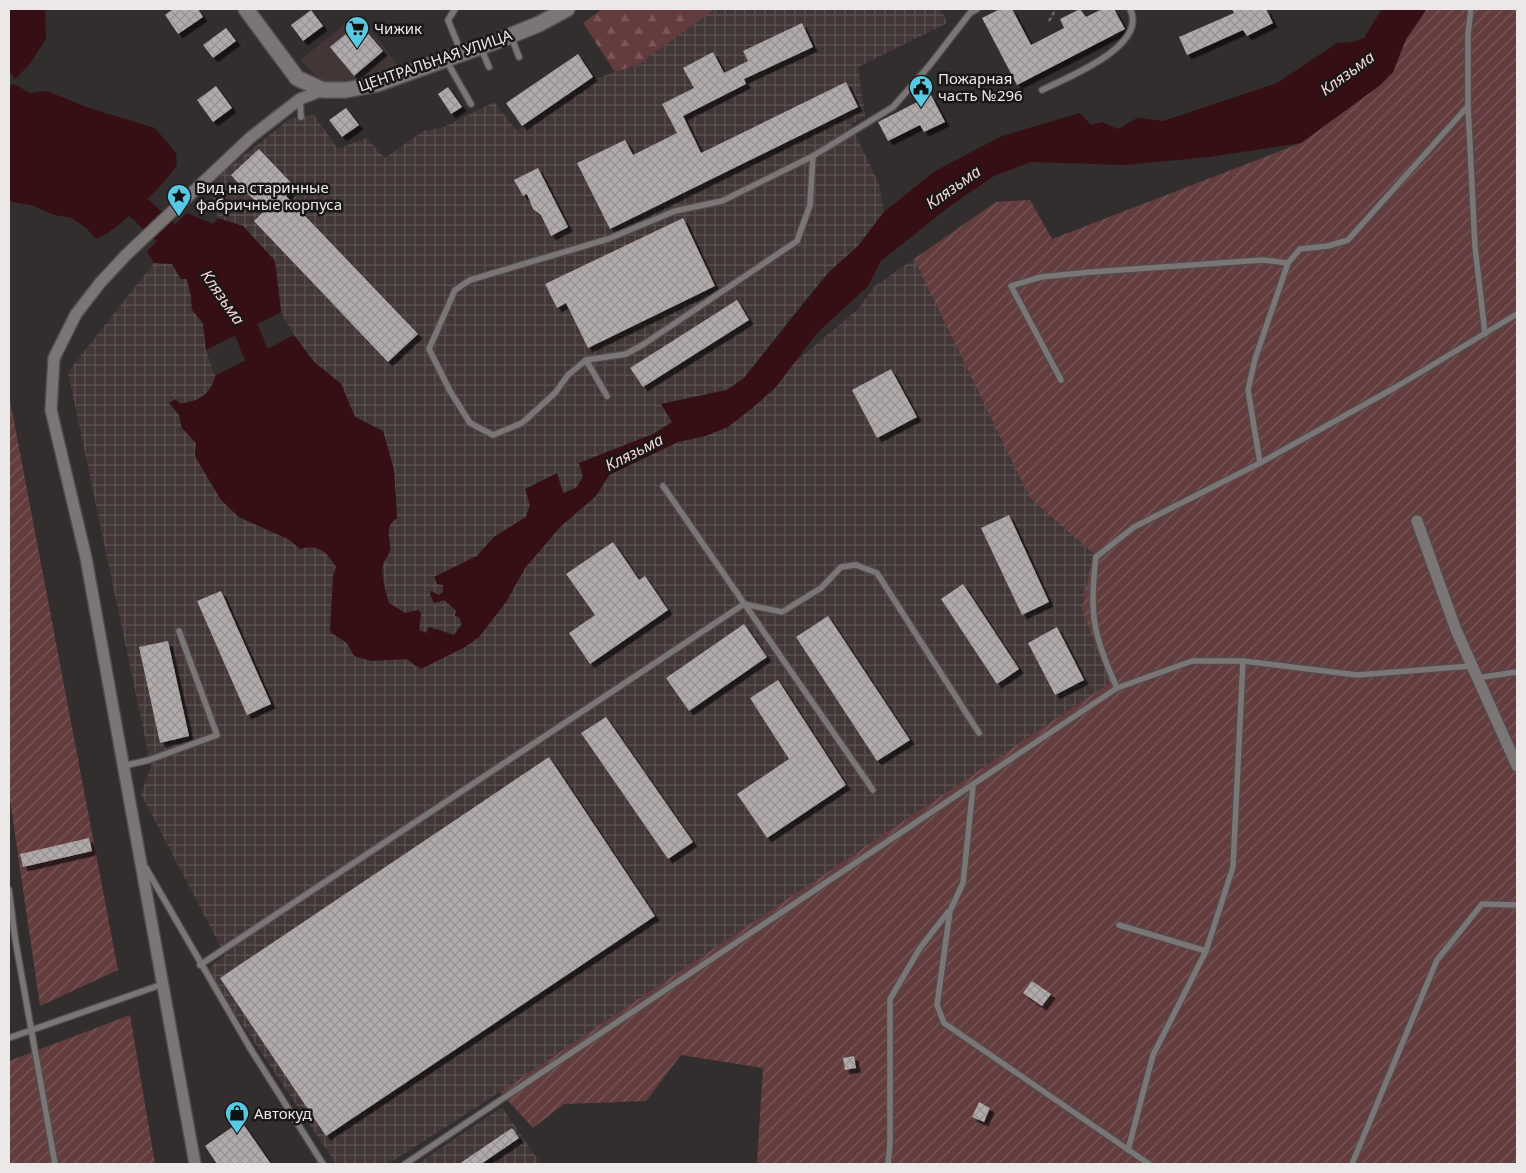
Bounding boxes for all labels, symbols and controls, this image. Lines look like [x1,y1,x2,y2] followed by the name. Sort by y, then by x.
[344,15,370,49] supermarket icon: Чижик
[374,18,422,38] place label: Чижик
[356,24,515,96] street label: ЦЕНТРАЛЬНАЯ УЛИЦА
[1315,46,1379,100] water label: Клязьма
[938,68,1023,105] place label: Пожарная часть №296
[908,74,934,108] public building icon: Пожарная часть №296
[921,160,985,214] water label: Клязьма
[196,177,342,214] place label: Вид на старинные фабричные корпуса
[166,183,192,217] place icon: Вид на старинные фабричные корпуса
[196,265,250,329] water label: Клязьма
[601,428,667,476] water label: Клязьма
[224,1100,250,1134] shop icon: Автокуд
[254,1103,312,1123] place label: Автокуд

